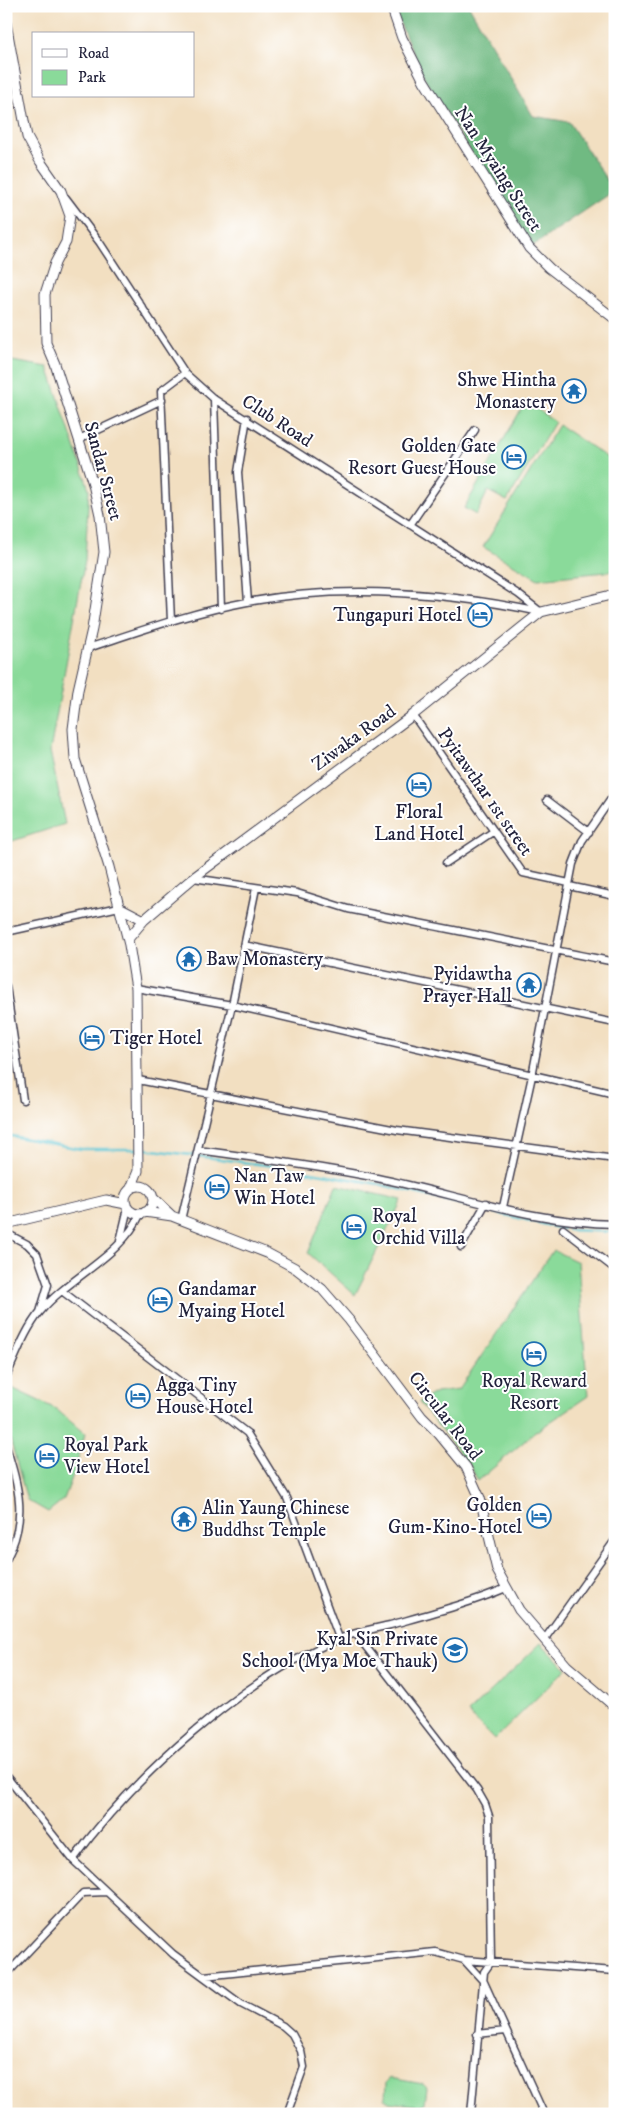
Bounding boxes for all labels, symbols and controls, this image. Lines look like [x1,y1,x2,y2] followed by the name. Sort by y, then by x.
[32,32,195,98] legend
[78,44,110,63] text: Road
[78,68,107,87] text: Park
[449,102,547,236] street label: Nan Myaing Street
[457,369,557,414] place label: Shwe Hintha Monastery
[561,378,587,404] temple icon: Shwe Hintha Monastery
[237,390,317,453] street label: Club Road
[79,419,127,523] street label: Sandar Street
[348,435,496,480] place label: Golden Gate Resort Guest House
[501,444,527,470] hotel icon: Golden Gate Resort Guest House
[467,602,493,628] hotel icon: Tungapuri Hotel
[333,604,462,627] place label: Tungapuri Hotel
[308,700,401,776] street label: Ziwaka Road
[432,723,538,861] street label: Pyitawthar 1st street
[406,772,432,798] hotel icon: Floral Land Hotel
[374,801,464,846] place label: Floral Land Hotel
[176,946,202,972] temple icon: Baw Monastery
[206,948,324,971] place label: Baw Monastery
[422,963,512,1008] place label: Pyidawtha Prayer Hall
[516,972,542,998] temple icon: Pyidawtha Prayer Hall
[79,1025,105,1051] hotel icon: Tiger Hotel
[110,1027,202,1050] place label: Tiger Hotel
[233,1165,315,1210] place label: Nan Taw Win Hotel
[204,1174,230,1200] hotel icon: Nan Taw Win Hotel
[372,1205,465,1250] place label: Royal Orchid Villa
[341,1214,367,1240] hotel icon: Royal Orchid Villa
[178,1278,285,1323] place label: Gandamar Myaing Hotel
[147,1287,173,1313] hotel icon: Gandamar Myaing Hotel
[521,1341,547,1367] hotel icon: Royal Reward Resort
[403,1367,487,1465] street label: Circular Road
[481,1370,587,1415] place label: Royal Reward Resort
[156,1374,253,1419] place label: Agga Tiny House Hotel
[125,1383,151,1409] hotel icon: Agga Tiny House Hotel
[63,1434,150,1479] place label: Royal Park View Hotel
[34,1443,60,1469] hotel icon: Royal Park View Hotel
[388,1494,522,1539] place label: Golden Gum-Kino-Hotel
[202,1497,350,1542] place label: Alin Yaung Chinese Buddhst Temple
[526,1503,552,1529] hotel icon: Golden Gum-Kino-Hotel
[171,1506,197,1532] temple icon: Alin Yaung Chinese Buddhst Temple
[242,1628,438,1673] place label: Kyal Sin Private School (Mya Moe Thauk)
[442,1637,468,1663] school or university icon: Kyal Sin Private School (Mya Moe Thauk)

